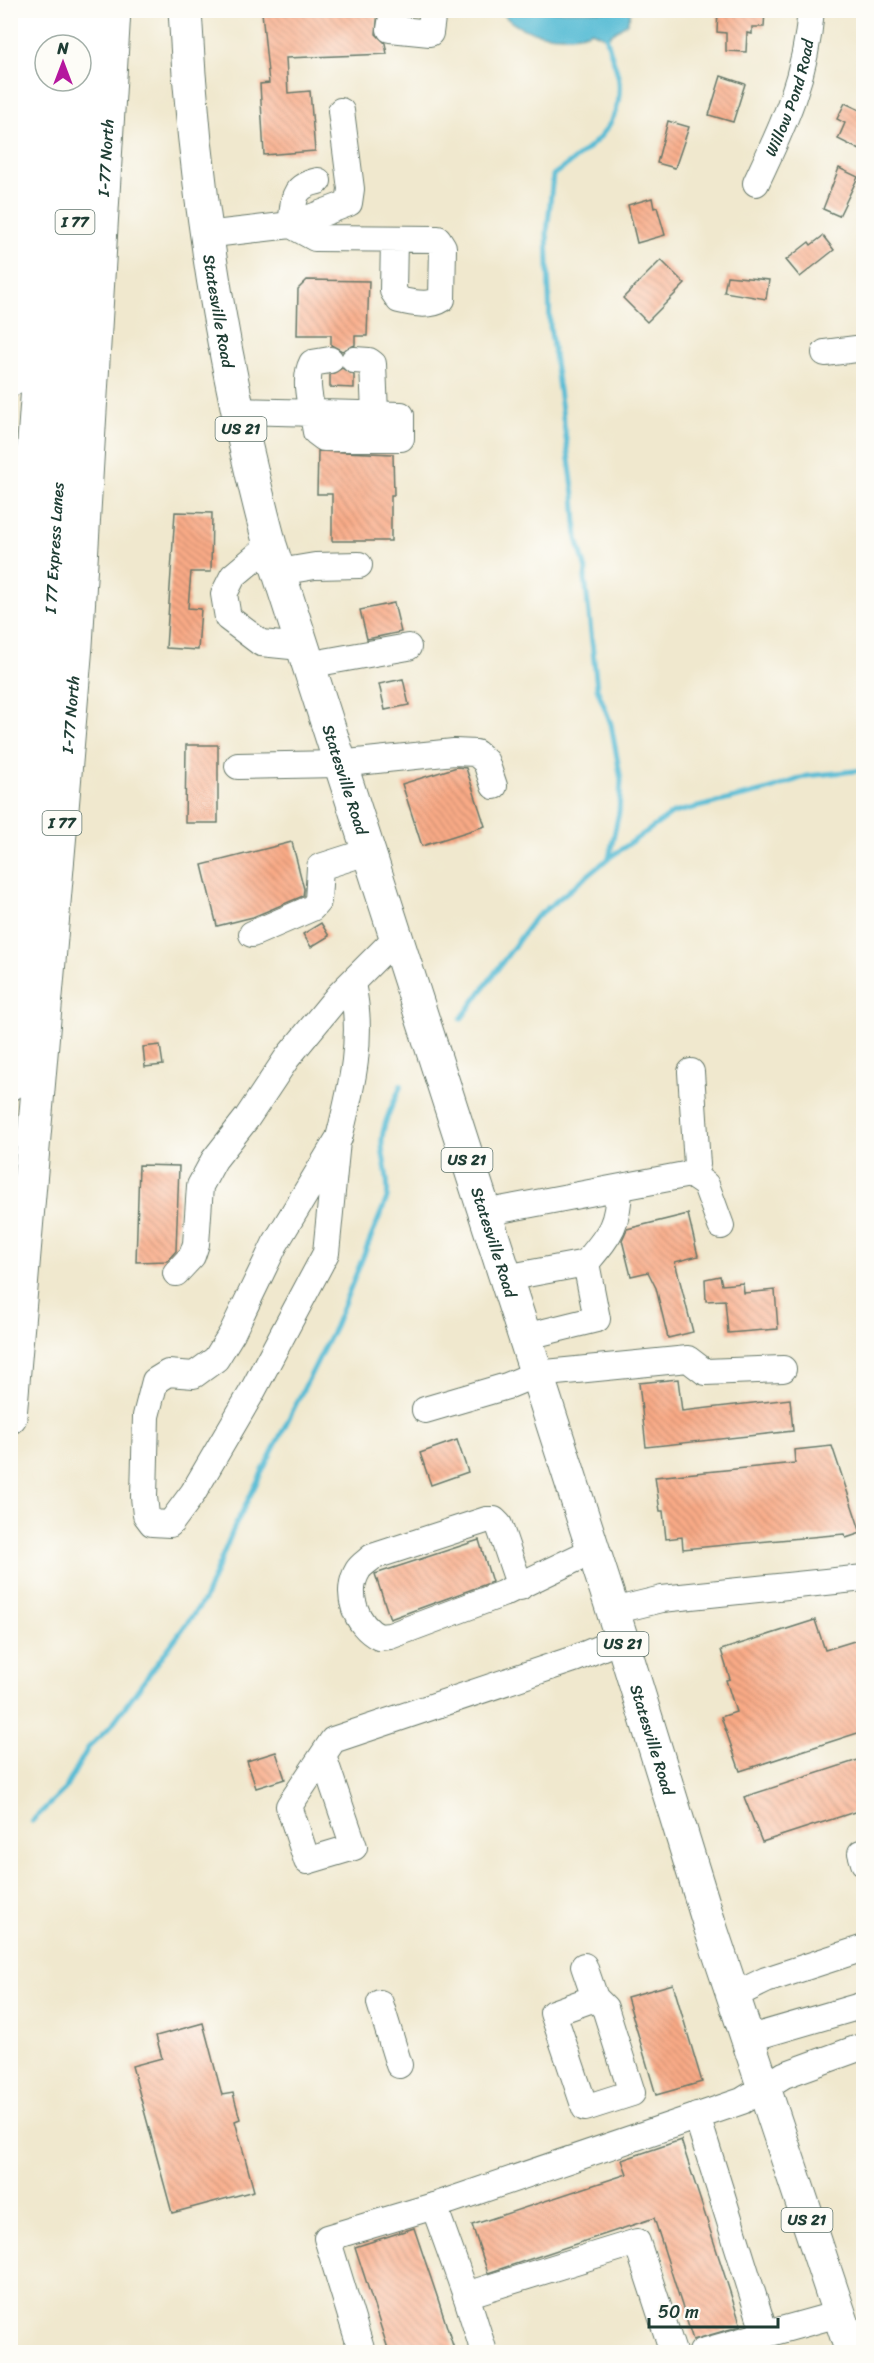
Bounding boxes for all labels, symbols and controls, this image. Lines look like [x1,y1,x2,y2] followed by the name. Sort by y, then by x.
[33,33,93,93] north arrow
[56,34,69,63] text: N
[756,35,822,161] street label: Willow Pond Road
[88,118,122,198] street label: I-77 North
[56,210,94,234] road number: I 77
[195,252,243,372] street label: Statesville Road
[216,417,266,441] road number: US 21
[35,481,72,615] street label: I 77 Express Lanes
[52,675,88,755] street label: I-77 North
[314,720,377,840] street label: Statesville Road
[42,811,82,835] road number: I 77
[442,1148,492,1172] road number: US 21
[463,1183,526,1303] street label: Statesville Road
[598,1632,648,1656] road number: US 21
[622,1680,684,1800] street label: Statesville Road
[782,2208,832,2232] road number: US 21
[649,2291,778,2329] scale bar
[658,2296,699,2328] text: 50 m

